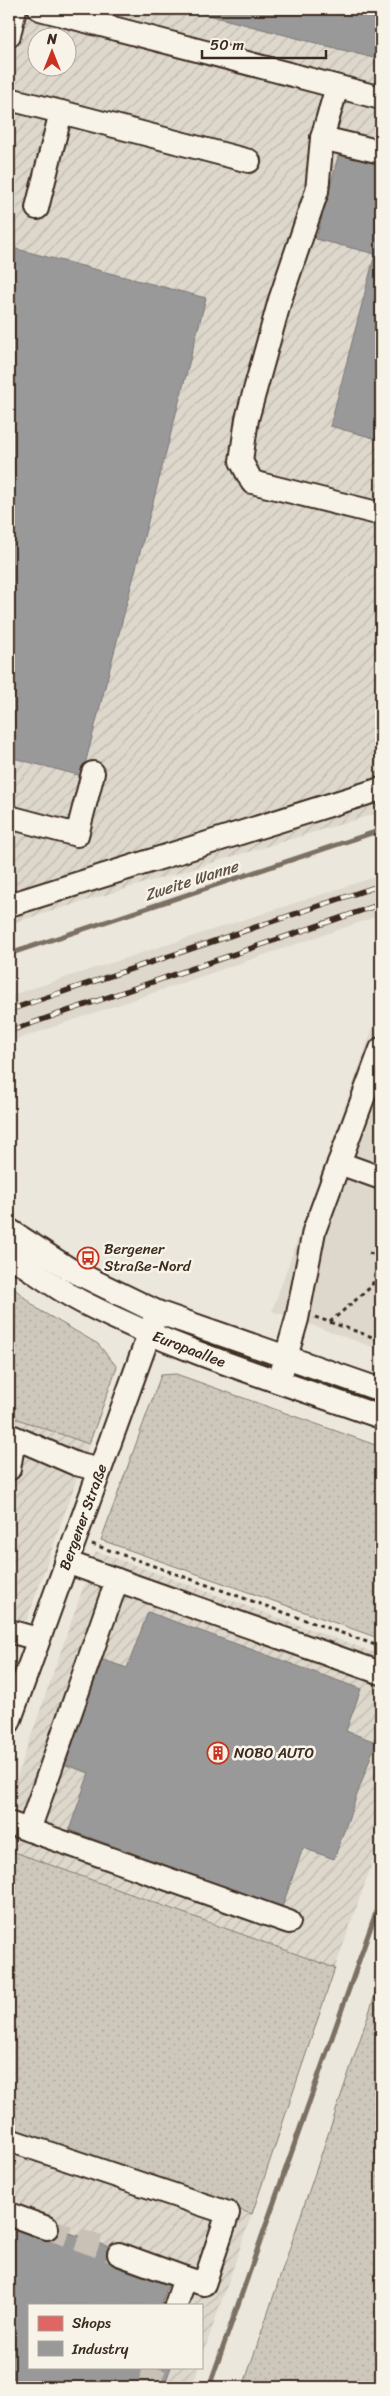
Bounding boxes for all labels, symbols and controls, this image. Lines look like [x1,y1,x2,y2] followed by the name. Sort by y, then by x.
[46,27,57,52] text: N
[28,28,78,78] north arrow
[202,28,326,60] scale bar
[210,32,245,58] text: 50 m
[140,851,244,909] water label: Zweite Wanne
[104,1236,192,1279] place label: Bergener Straße-Nord
[76,1246,100,1270] bus stop icon: Bergener Straße-Nord
[149,1323,229,1375] street label: Europaallee
[52,1460,114,1574] street label: Bergener Straße
[234,1740,314,1766] place label: NOBO AUTO
[206,1741,230,1765] building icon: NOBO AUTO
[28,2304,202,2368] legend
[72,2310,112,2336] text: Shops
[71,2336,129,2362] text: Industry

